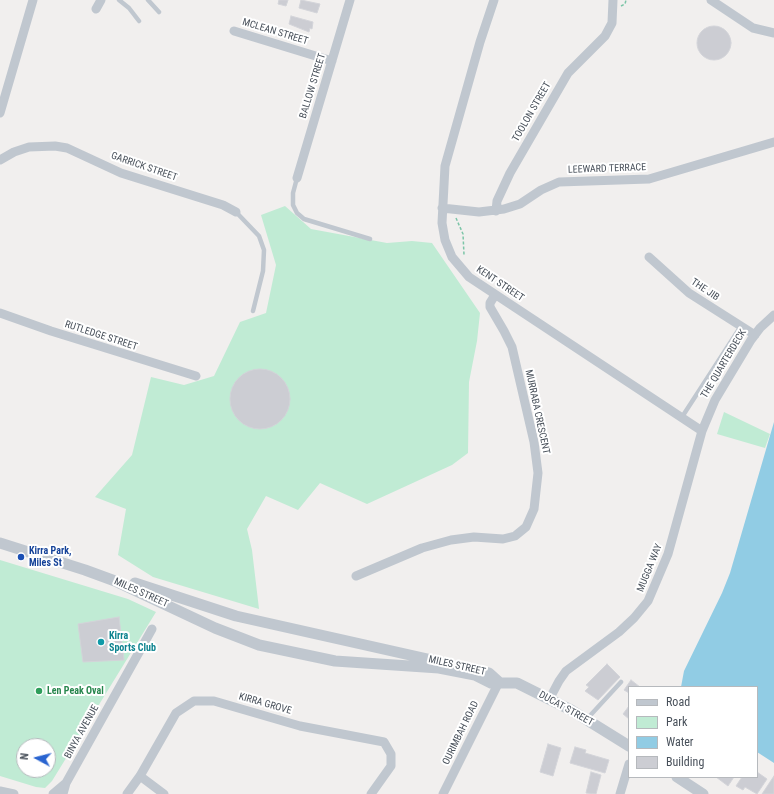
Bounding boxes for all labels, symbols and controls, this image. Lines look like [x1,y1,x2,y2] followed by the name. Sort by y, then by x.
[241,16,309,48] street label: MCLEAN STREET
[297,52,329,120] street label: BALLOW STREET
[510,80,554,144] street label: TOOLON STREET
[109,150,179,184] street label: GARRICK STREET
[568,162,646,176] street label: LEEWARD TERRACE
[474,264,526,304] street label: KENT STREET
[689,276,721,304] street label: THE JIB
[63,319,139,353] street label: RUTLEDGE STREET
[699,327,749,401] street label: THE QUARTERDECK
[522,369,552,455] street label: MURRABA CRESCENT
[635,542,665,594] street label: MUGGA WAY
[29,545,71,568] place label: Kirra Park, Miles St
[16,552,26,562] marker: Kirra Park, Miles St
[112,576,170,610] street label: MILES STREET
[109,630,156,654] place label: Kirra Sports Club
[96,637,106,647] marker: Kirra Sports Club
[427,654,487,678] street label: MILES STREET
[47,685,104,697] place label: Len Peak Oval
[34,686,44,696] marker: Len Peak Oval
[628,686,758,778] legend
[537,689,595,729] street label: DUCAT STREET
[237,691,293,717] street label: KIRRA GROVE
[666,695,690,709] text: Road
[440,699,482,767] street label: OURIMBAH ROAD
[62,703,102,761] street label: BINYA AVENUE
[666,715,687,729] text: Park
[666,735,694,749] text: Water
[16,738,56,778] north arrow
[18,752,31,761] text: N
[666,755,704,769] text: Building

